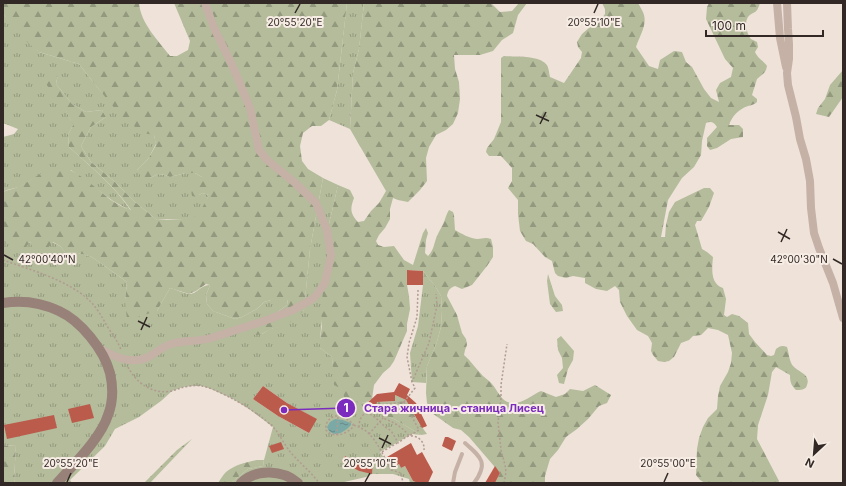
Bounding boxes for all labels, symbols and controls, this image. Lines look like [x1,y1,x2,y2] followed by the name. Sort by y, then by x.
[706,12,823,38] scale bar
[267,16,323,28] text: 20°55'20"E
[567,16,621,28] text: 20°55'10"E
[712,18,746,33] text: 100 m
[18,253,76,265] text: 42°00'40"N
[770,253,828,265] text: 42°00'30"N
[336,397,552,420] callout: Стара жичница - станица Лисец
[343,400,349,415] text: 1
[364,401,544,415] text: Стара жичница - станица Лисец
[794,434,834,474] north arrow
[803,455,816,471] text: N
[43,457,99,469] text: 20°55'20"E
[343,457,397,469] text: 20°55'10"E
[640,457,696,469] text: 20°55'00"E

